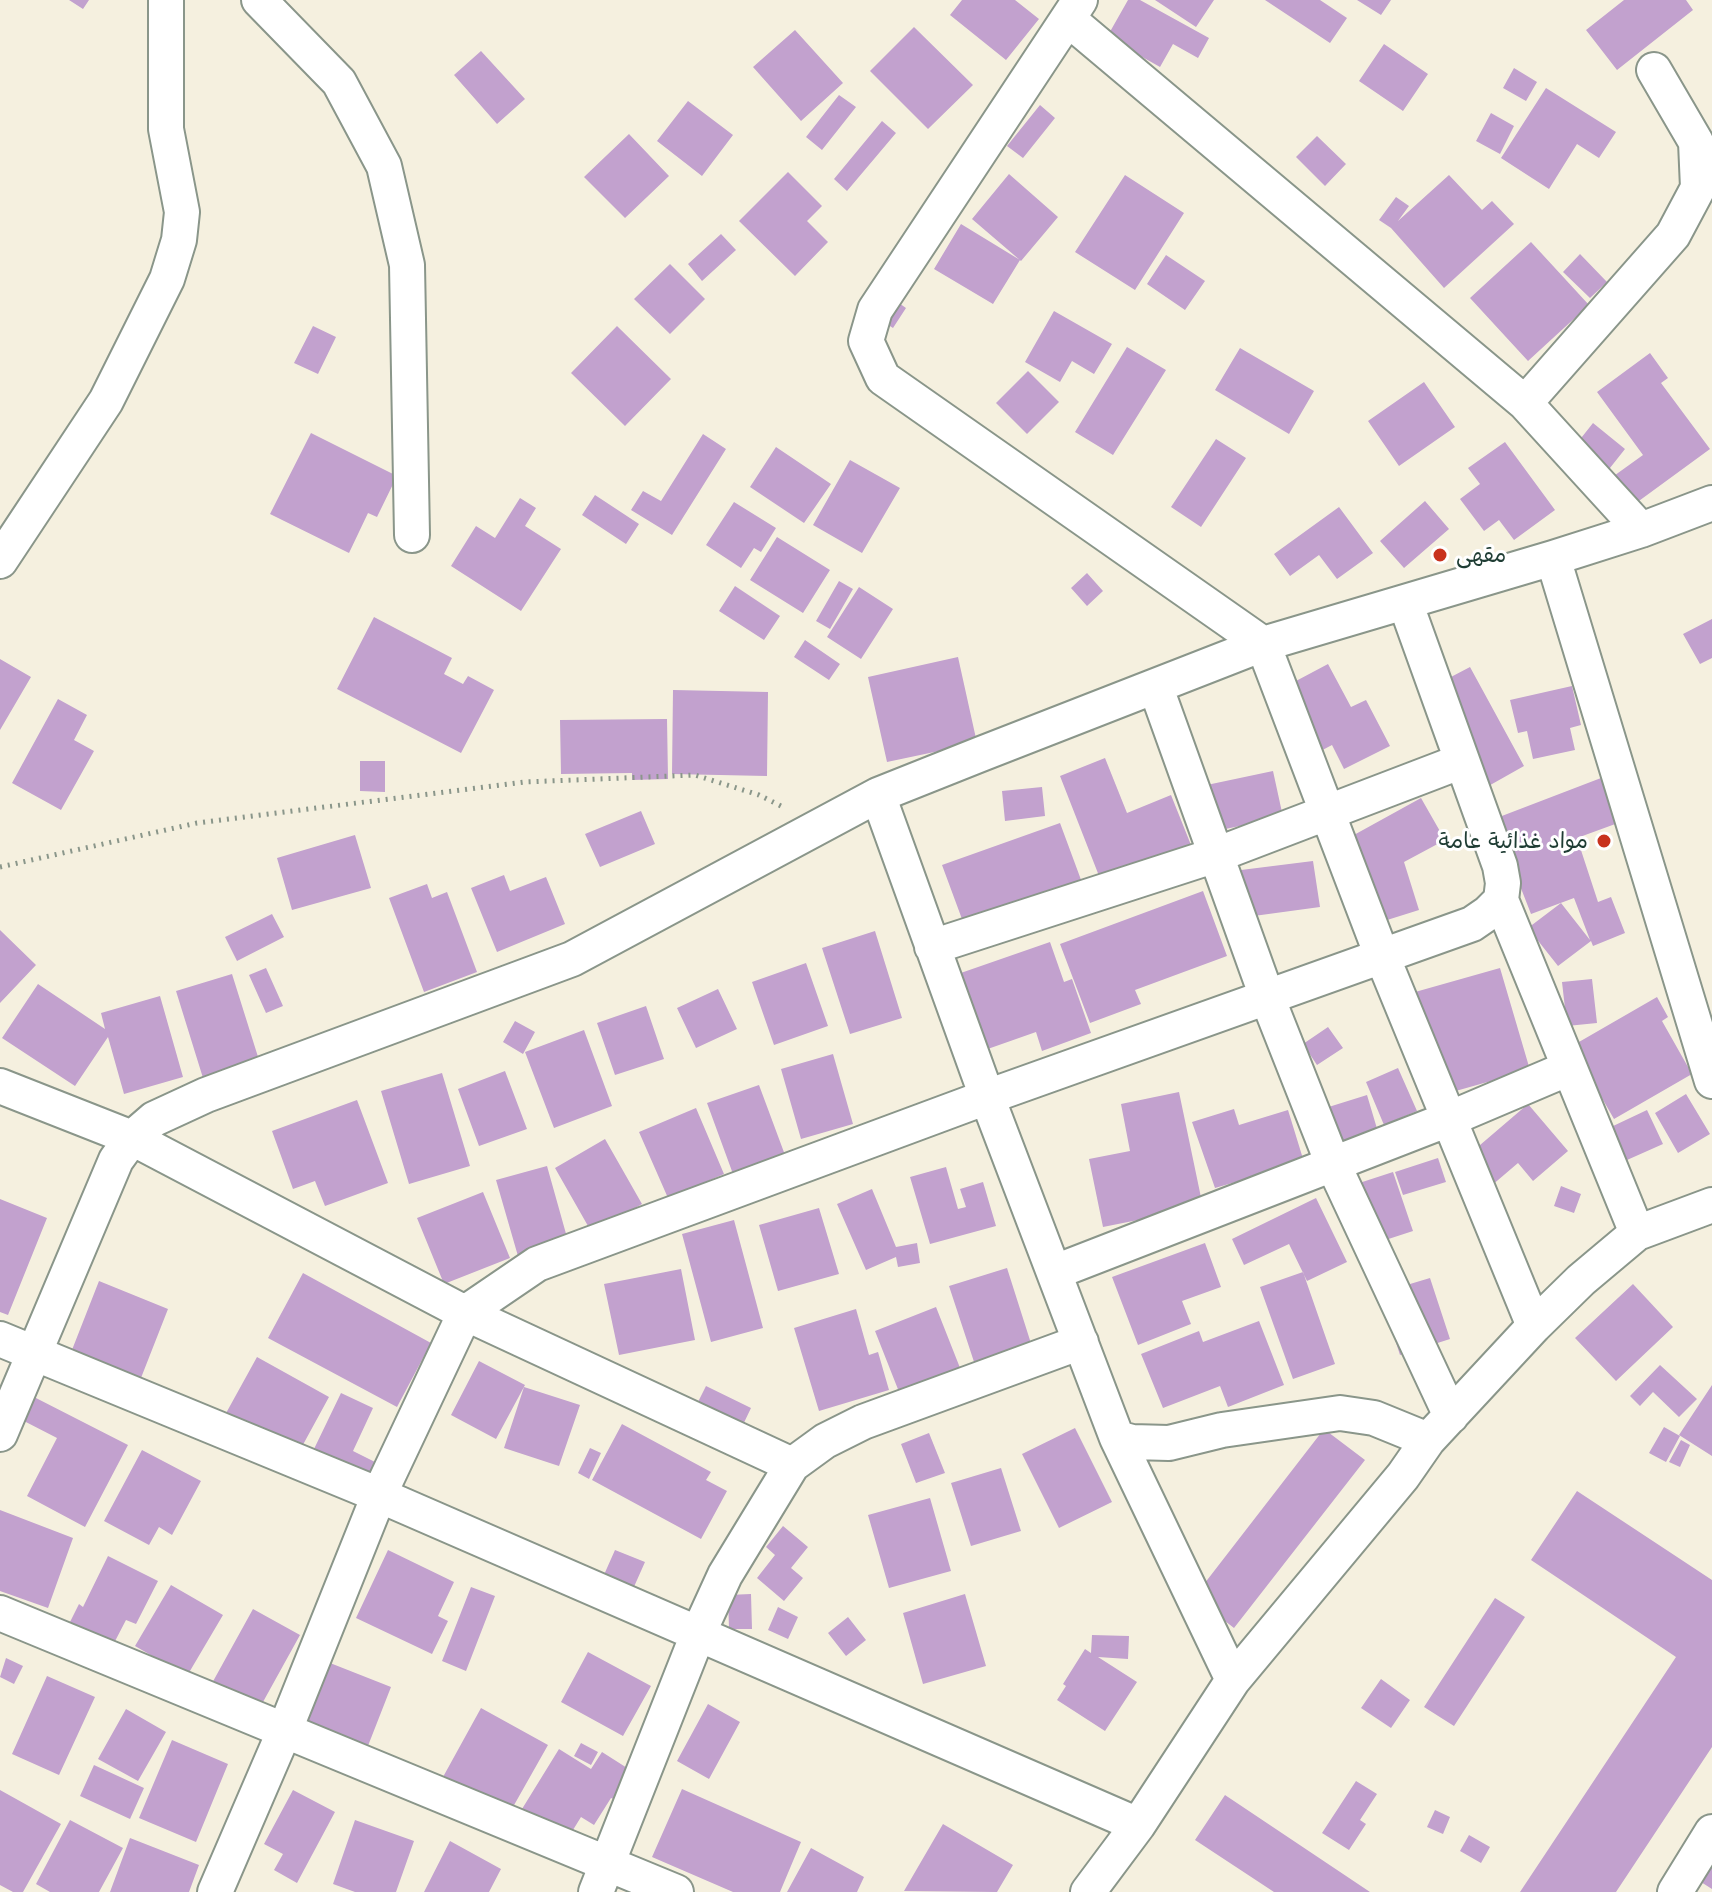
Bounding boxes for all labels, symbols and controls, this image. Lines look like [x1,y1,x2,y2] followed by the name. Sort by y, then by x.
[1456,542,1506,568] place label: مقهى
[1431,546,1449,564] marker: مقهى
[1438,828,1588,854] place label: مواد غذائية عامة
[1595,832,1613,850] marker: مواد غذائية عامة

